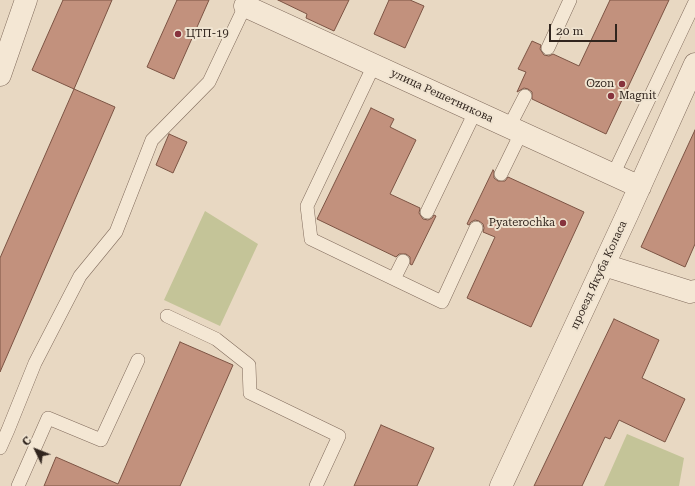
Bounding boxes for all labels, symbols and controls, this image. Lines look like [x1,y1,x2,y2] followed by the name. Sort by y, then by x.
[551,16,619,42] scale bar
[556,24,583,38] text: 20 m
[186,27,229,41] place label: ЦТП-19
[173,29,183,39] marker: ЦТП-19
[389,66,495,126] street label: улица Решетникова
[586,77,614,91] place label: Ozon
[617,79,627,89] marker: Ozon
[619,89,656,103] place label: Magnit
[606,91,616,101] marker: Magnit
[489,216,555,230] place label: Pyaterochka
[558,218,568,228] marker: Pyaterochka
[568,219,630,331] street label: проезд Якуба Коласа
[16,430,56,470] north arrow
[19,434,34,449] text: С

